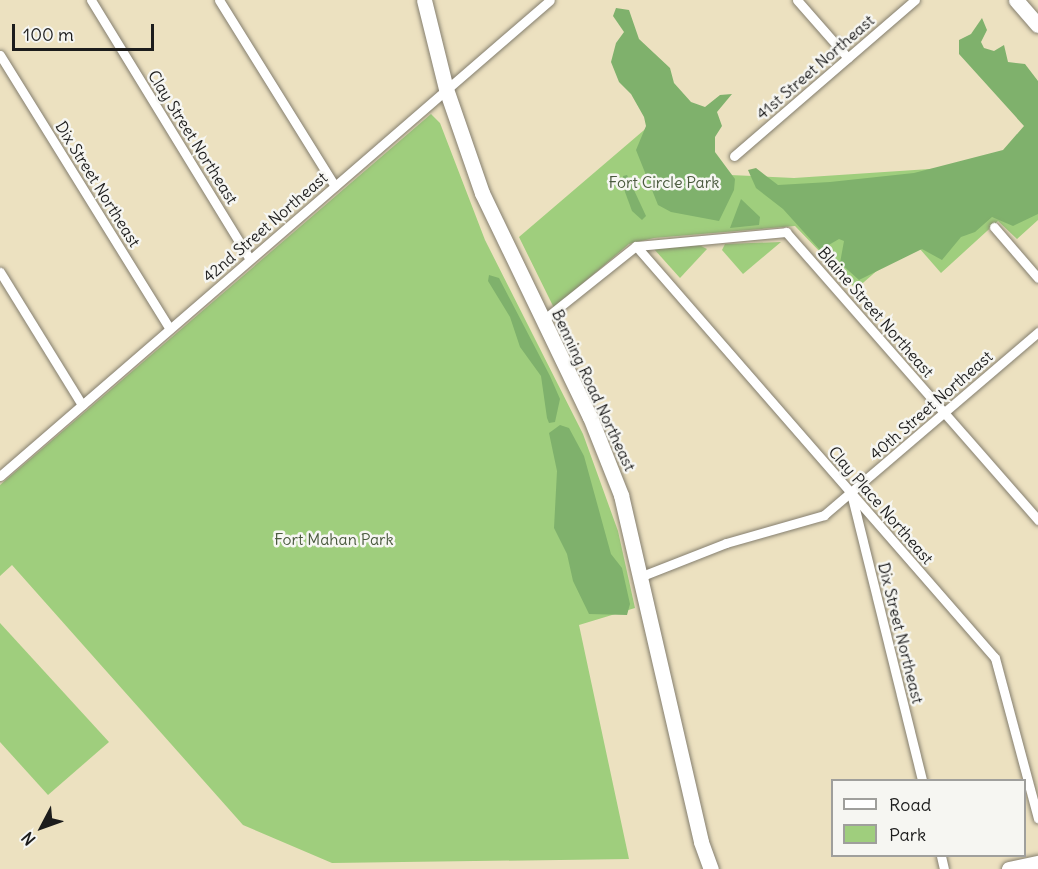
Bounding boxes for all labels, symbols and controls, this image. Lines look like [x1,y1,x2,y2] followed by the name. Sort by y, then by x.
[752,11,878,123] street label: 41st Street Northeast
[15,12,158,50] scale bar
[23,23,74,46] text: 100 m
[144,67,242,207] street label: Clay Street Northeast
[52,118,144,250] street label: Dix Street Northeast
[199,168,331,286] street label: 42nd Street Northeast
[609,172,719,192] park label: Fort Circle Park
[814,243,938,381] street label: Blaine Street Northeast
[548,306,640,474] street label: Benning Road Northeast
[866,347,996,463] street label: 40th Street Northeast
[825,442,937,568] street label: Clay Place Northeast
[274,529,394,549] park label: Fort Mahan Park
[874,561,928,705] street label: Dix Street Northeast
[831,779,1026,857] legend
[889,793,931,816] text: Road
[12,797,72,857] north arrow
[889,823,926,846] text: Park
[17,828,40,850] text: N

